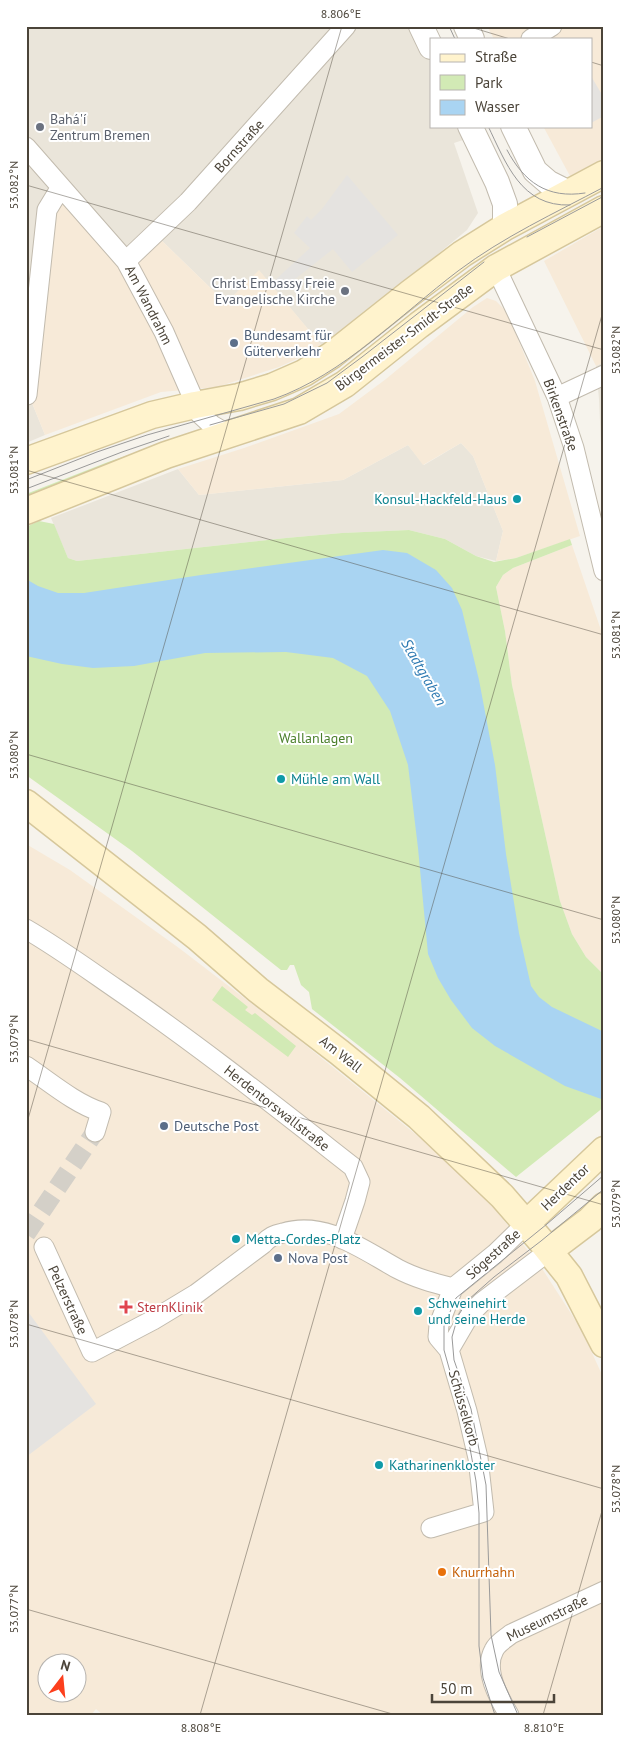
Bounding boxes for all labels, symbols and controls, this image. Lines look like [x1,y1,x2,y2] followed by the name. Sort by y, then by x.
[321,6,361,21] text: 8.806°E
[430,38,592,128] legend
[475,47,517,66] text: Straße
[475,73,503,92] text: Park
[475,97,520,116] text: Wasser
[50,110,150,144] place label: Bahá'í Zentrum Bremen
[210,116,268,176] street label: Bornstraße
[34,121,46,133] marker: Bahá'í Zentrum Bremen
[6,161,21,209] text: 53.082°N
[121,262,177,348] street label: Am Wandrahm
[212,274,335,308] place label: Christ Embassy Freie Evangelische Kirche
[331,279,477,395] street label: Bürgermeister-Smidt-Straße
[339,285,351,297] marker: Christ Embassy Freie Evangelische Kirche
[244,326,332,360] place label: Bundesamt für Güterverkehr
[608,326,623,374] text: 53.082°N
[228,337,240,349] marker: Bundesamt für Güterverkehr
[540,376,582,454] street label: Birkenstraße
[6,446,21,494] text: 53.081°N
[374,490,507,508] place label: Konsul-Hackfeld-Haus
[511,493,523,505] marker: Konsul-Hackfeld-Haus
[608,611,623,659] text: 53.081°N
[397,635,451,709] water label: Stadtgraben
[279,729,353,747] park label: Wallanlagen
[6,731,21,779] text: 53.080°N
[291,770,380,788] place label: Mühle am Wall
[275,773,287,785] marker: Mühle am Wall
[608,896,623,944] text: 53.080°N
[6,1015,21,1063] text: 53.079°N
[316,1032,366,1076] street label: Am Wall
[220,1061,334,1155] street label: Herdentorswallstraße
[174,1117,259,1135] place label: Deutsche Post
[158,1120,170,1132] marker: Deutsche Post
[537,1159,593,1214] street label: Herdentor
[608,1180,623,1228] text: 53.079°N
[462,1225,524,1283] street label: Sögestraße
[246,1230,361,1248] place label: Metta-Cordes-Platz
[230,1233,242,1245] marker: Metta-Cordes-Platz
[288,1249,348,1267] place label: Nova Post
[272,1252,284,1264] marker: Nova Post
[44,1263,92,1337] street label: Pelzerstraße
[428,1294,526,1328] place label: Schweinehirt und seine Herde
[137,1298,203,1316] place label: SternKlinik
[6,1300,21,1348] text: 53.078°N
[119,1300,133,1314] marker: SternKlinik
[412,1305,424,1317] marker: Schweinehirt und seine Herde
[445,1368,483,1448] street label: Schüsselkorb
[389,1456,495,1474] place label: Katharinenkloster
[373,1459,385,1471] marker: Katharinenkloster
[608,1465,623,1513] text: 53.078°N
[452,1563,515,1581] place label: Knurrhahn
[436,1566,448,1578] marker: Knurrhahn
[6,1585,21,1633] text: 53.077°N
[503,1591,591,1645] street label: Museumstraße
[38,1654,88,1704] north arrow
[59,1656,72,1675] text: N
[432,1671,555,1703] scale bar
[440,1679,473,1698] text: 50 m
[181,1720,221,1735] text: 8.808°E
[524,1720,564,1735] text: 8.810°E

